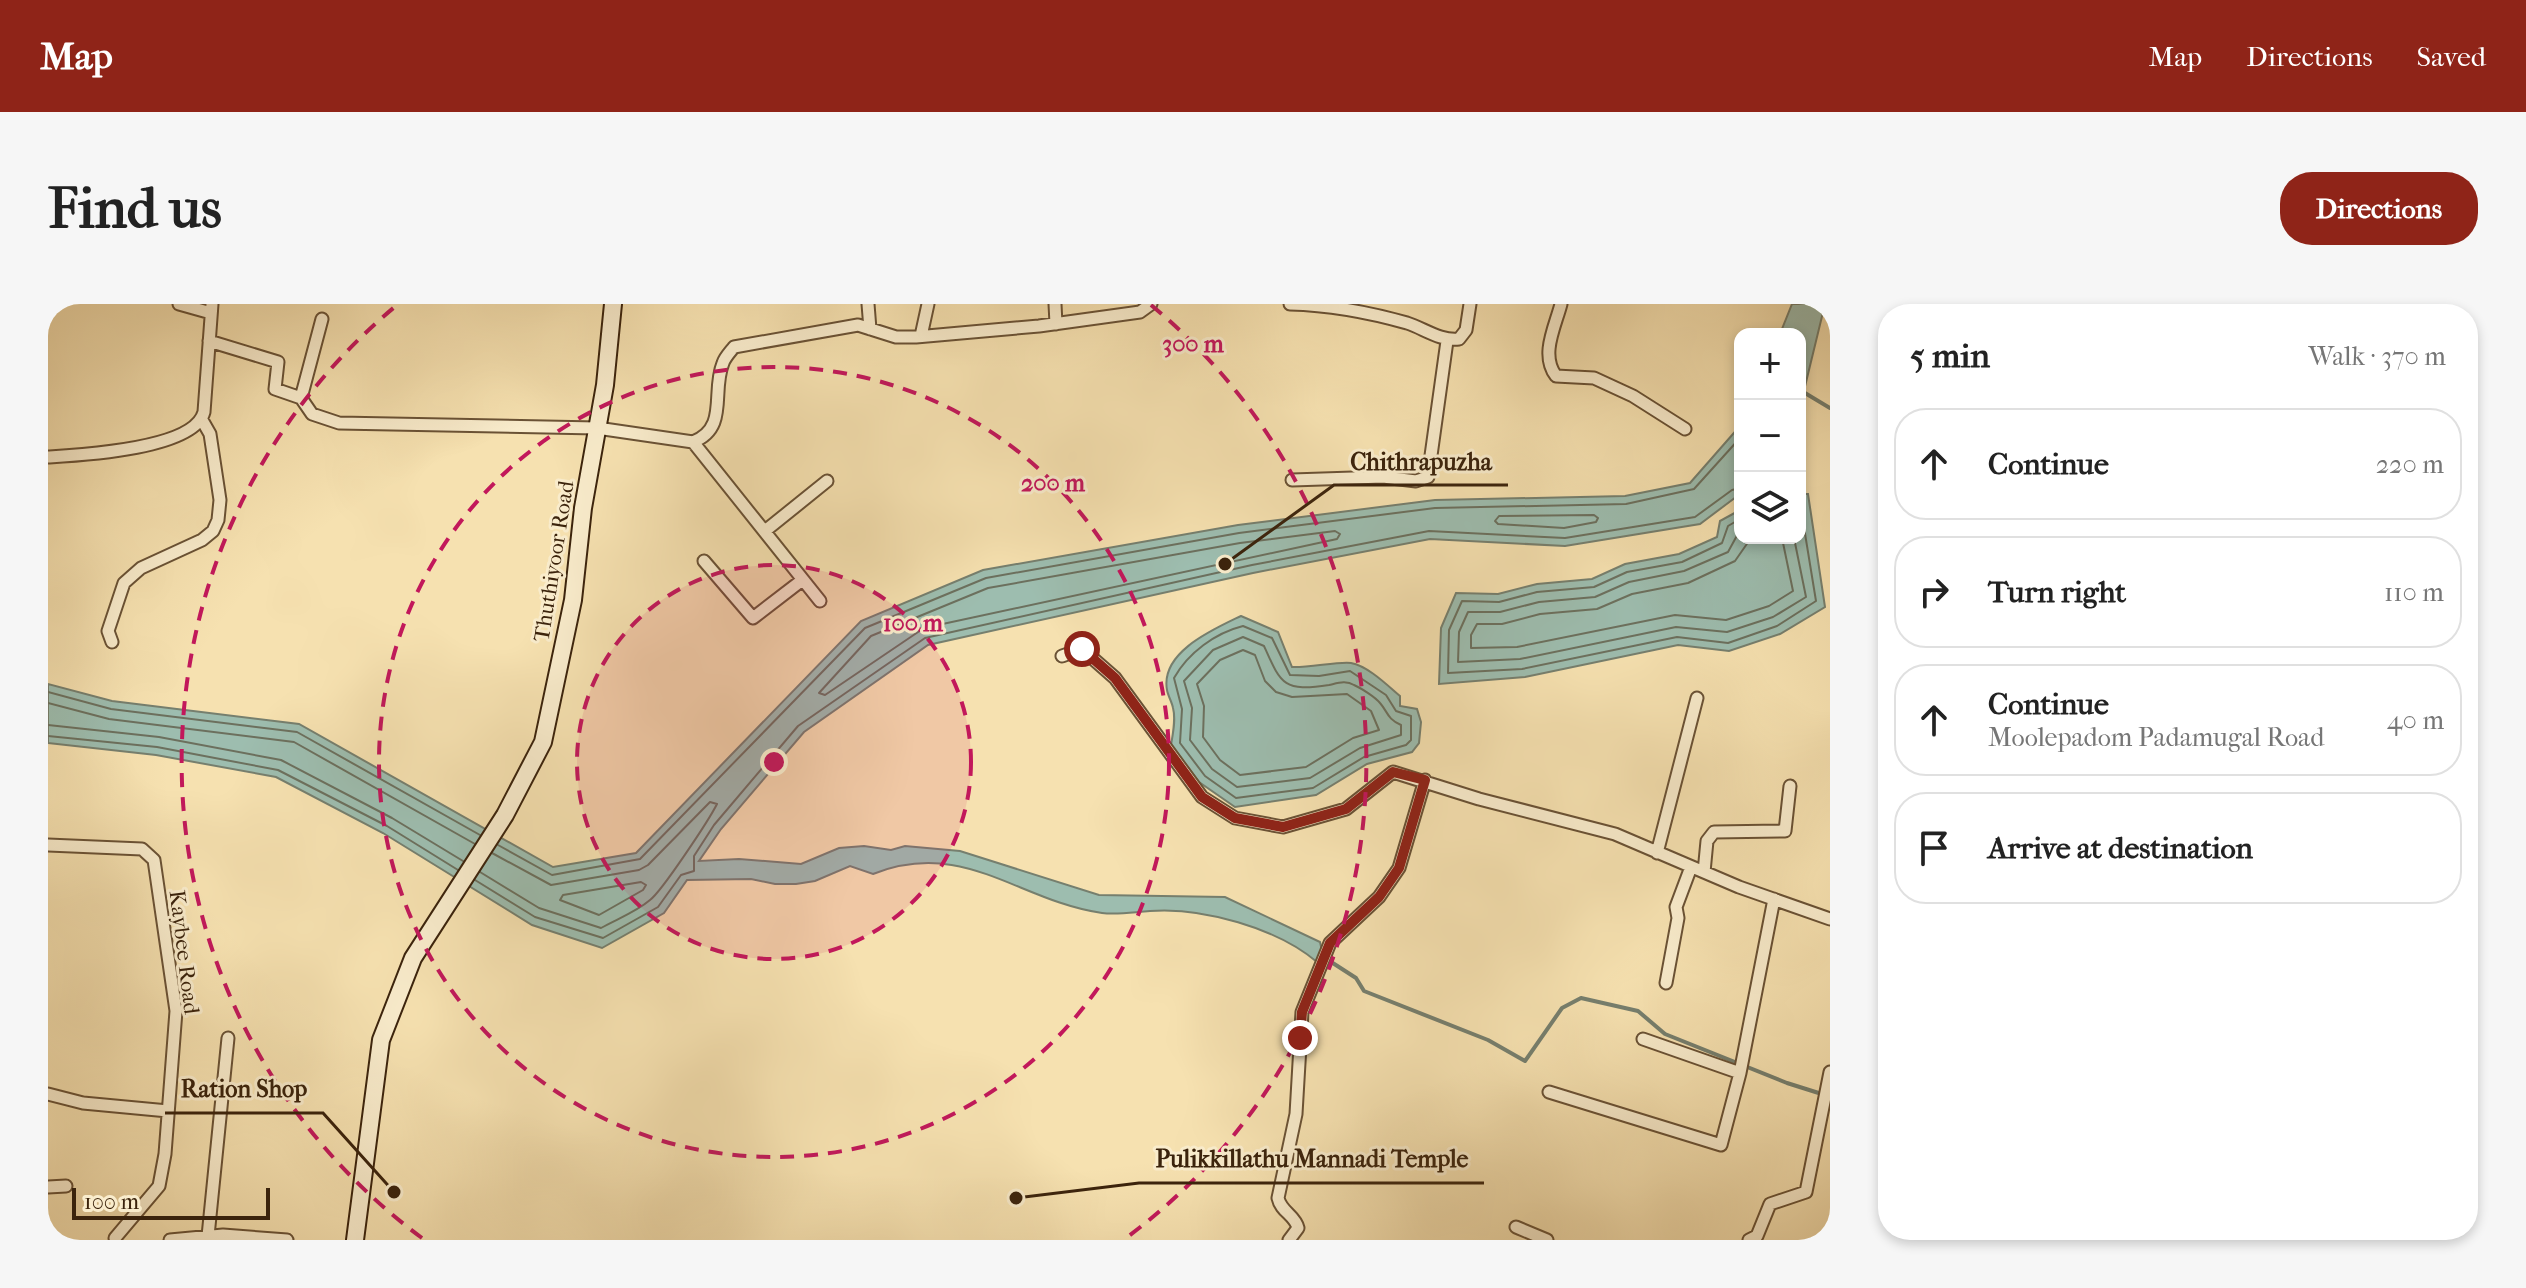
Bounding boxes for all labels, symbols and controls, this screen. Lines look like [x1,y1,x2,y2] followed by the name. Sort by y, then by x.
[40,34,113,79] text: Map
[2149,40,2202,73] text: Map
[2246,40,2373,73] text: Directions
[2417,40,2486,73] text: Saved
[2280,172,2478,245] button: Directions
[48,176,222,241] text: Find us
[1734,328,1806,544] map controls
[1734,328,1806,400] button: +
[1162,330,1225,358] text: 300 m
[1910,336,1990,376] text: 5 min
[2309,341,2446,372] text: Walk · 370 m
[1734,400,1806,472] button: −
[1334,437,1508,485] callout: Chithrapuzha
[1912,442,1956,486] icon: ahead
[1988,447,2109,482] text: Continue
[1350,448,1493,476] text: Chithrapuzha
[2376,449,2444,480] text: 220 m
[1021,469,1086,497] text: 200 m
[1734,472,1806,544] button: layers
[528,478,580,643] street label: Thuthiyoor Road
[1912,570,1956,614] icon: right
[1988,575,2126,610] text: Turn right
[2384,577,2444,608] text: 110 m
[883,609,944,637] text: 100 m
[1064,631,1100,667] route start
[1988,687,2109,722] text: Continue
[1912,698,1956,742] icon: ahead
[2387,705,2444,736] text: 40 m
[1988,722,2324,753] text: Moolepadom Padamugal Road
[760,748,788,776] centre of rings
[1912,826,1956,870] icon: arrive
[1988,831,2253,866] text: Arrive at destination
[164,889,205,1017] street label: Kaybee Road
[1282,1020,1318,1056] route end
[165,1065,323,1113] callout: Ration Shop
[181,1075,307,1103] text: Ration Shop
[1139,1135,1484,1183] callout: Pulikkillathu Mannadi Temple
[1156,1145,1469,1173] text: Pulikkillathu Mannadi Temple
[72,1184,270,1220] scale bar
[84,1189,139,1215] text: 100 m

